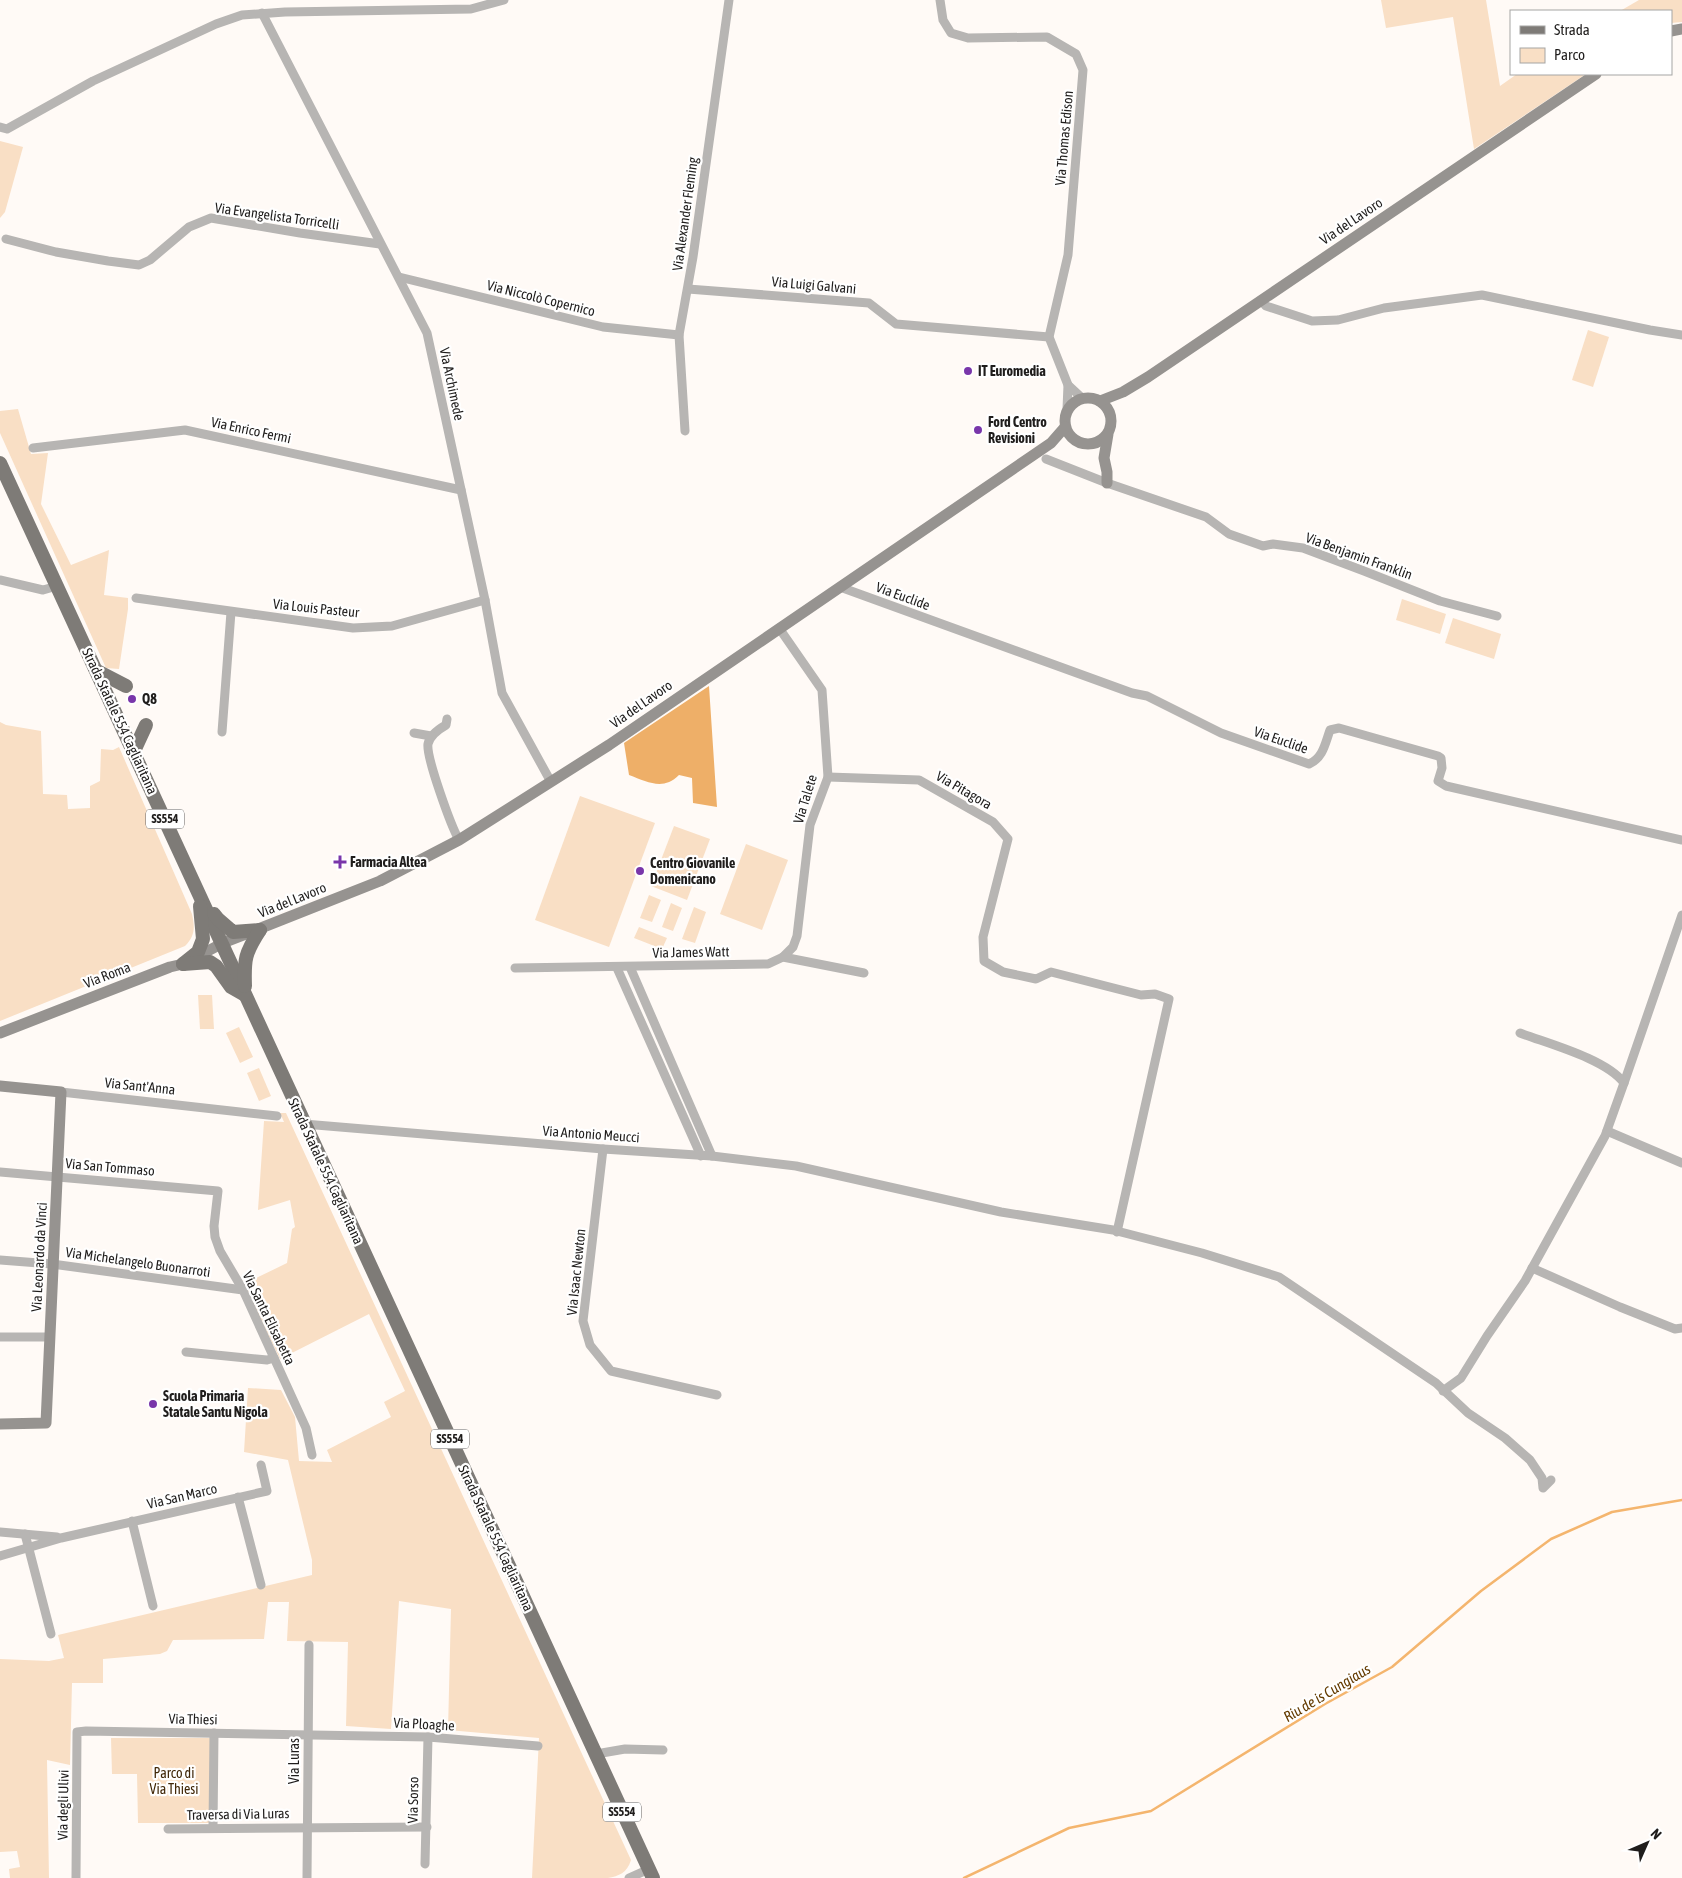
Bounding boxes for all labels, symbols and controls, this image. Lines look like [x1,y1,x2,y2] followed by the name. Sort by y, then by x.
[1510,10,1672,75] legend
[1554,21,1590,38] text: Strada
[1554,46,1585,63] text: Parco
[1052,90,1076,186] street label: Via Thomas Edison
[669,156,701,272] street label: Via Alexander Fleming
[1317,194,1385,248] street label: Via del Lavoro
[214,199,340,233] street label: Via Evangelista Torricelli
[771,273,857,297] street label: Via Luigi Galvani
[485,277,597,319] street label: Via Niccolò Copernico
[436,346,468,422] street label: Via Archimede
[978,363,1046,379] place label: IT Euromedia
[962,365,974,377] marker: IT Euromedia
[210,414,292,446] street label: Via Enrico Fermi
[988,414,1047,446] place label: Ford Centro Revisioni
[972,424,984,436] marker: Ford Centro Revisioni
[1303,529,1415,583] street label: Via Benjamin Franklin
[874,579,932,613] street label: Via Euclide
[272,596,361,621] street label: Via Louis Pasteur
[79,645,161,797] street label: Strada Statale 554 Cagliaritana
[607,677,675,731] street label: Via del Lavoro
[142,691,157,707] place label: Q8
[126,693,138,705] marker: Q8
[1252,723,1310,757] street label: Via Euclide
[933,768,995,812] street label: Via Pitagora
[790,773,820,825] street label: Via Talete
[146,810,184,829] road number: SS554
[350,854,427,870] place label: Farmacia Altea
[650,855,735,887] place label: Centro Giovanile Domenicano
[334,856,346,868] marker: Farmacia Altea
[634,865,646,877] marker: Centro Giovanile Domenicano
[256,879,328,921] street label: Via del Lavoro
[652,943,730,961] street label: Via James Watt
[81,959,133,991] street label: Via Roma
[104,1074,176,1098] street label: Via Sant'Anna
[285,1095,367,1247] street label: Strada Statale 554 Cagliaritana
[542,1123,640,1145] street label: Via Antonio Meucci
[65,1155,155,1179] street label: Via San Tommaso
[28,1202,50,1312] street label: Via Leonardo da Vinci
[563,1228,589,1316] street label: Via Isaac Newton
[65,1244,211,1280] street label: Via Michelangelo Buonarroti
[239,1269,299,1367] street label: Via Santa Elisabetta
[163,1388,268,1420] place label: Scuola Primaria Statale Santu Nigola
[147,1398,159,1410] marker: Scuola Primaria Statale Santu Nigola
[431,1430,469,1448] road number: SS554
[455,1462,537,1614] street label: Strada Statale 554 Cagliaritana
[145,1480,219,1512] street label: Via San Marco
[1280,1660,1373,1725] water label: Riu de is Cungiaus
[168,1711,218,1727] street label: Via Thiesi
[393,1714,455,1734] street label: Via Ploaghe
[286,1738,302,1784] street label: Via Luras
[150,1765,198,1797] park label: Parco di Via Thiesi
[54,1770,72,1840] street label: Via degli Ulivi
[405,1777,421,1823] street label: Via Sorso
[603,1802,641,1821] road number: SS554
[186,1805,290,1823] street label: Traversa di Via Luras
[1622,1818,1672,1868] north arrow
[1648,1825,1665,1842] text: N

